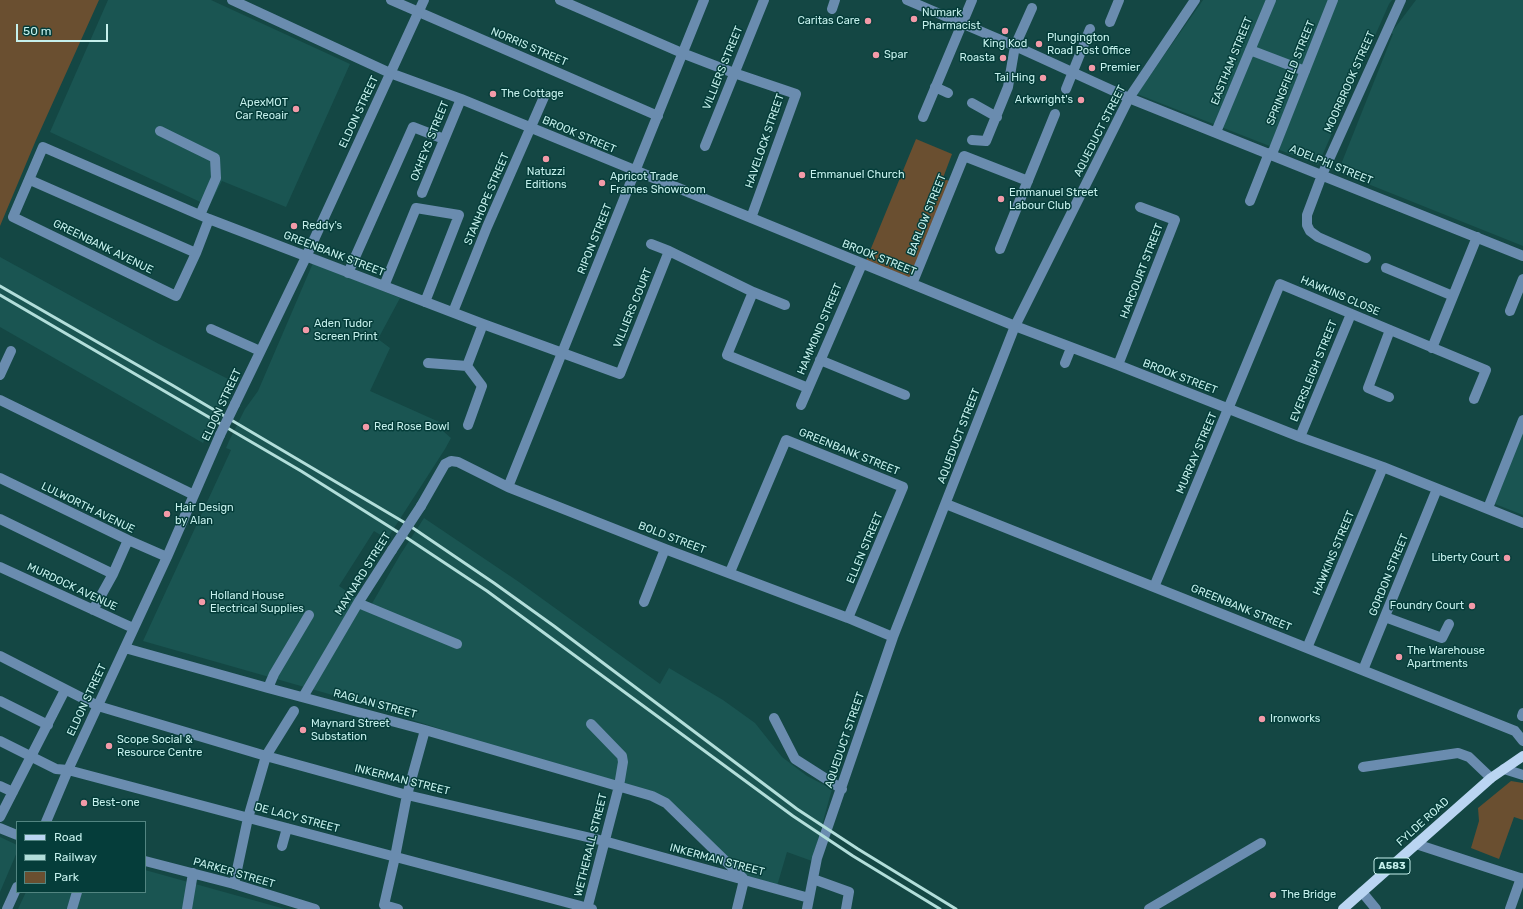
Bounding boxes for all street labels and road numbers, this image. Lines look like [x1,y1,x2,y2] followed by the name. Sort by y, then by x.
[1208,15,1256,107] street label: EASTHAM STREET
[1264,19,1318,127] street label: SPRINGFIELD STREET
[700,24,746,112] street label: VILLIERS STREET
[489,25,569,69] street label: NORRIS STREET
[1322,29,1378,135] street label: MOORBROOK STREET
[336,74,382,150] street label: ELDON STREET
[1071,83,1129,179] street label: AQUEDUCT STREET
[743,92,787,190] street label: HAVELOCK STREET
[408,99,452,183] street label: OXHEYS STREET
[540,114,618,156] street label: BROOK STREET
[1288,142,1374,188] street label: ADELPHI STREET
[462,151,512,247] street label: STANHOPE STREET
[905,172,949,258] street label: BARLOW STREET
[575,202,615,276] street label: RIPON STREET
[51,217,155,277] street label: GREENBANK AVENUE
[1118,221,1166,321] street label: HARCOURT STREET
[282,229,386,279] street label: GREENBANK STREET
[840,237,918,279] street label: BROOK STREET
[611,266,655,350] street label: VILLIERS COURT
[1298,273,1382,319] street label: HAWKINS CLOSE
[795,281,845,377] street label: HAMMOND STREET
[1288,318,1340,424] street label: EVERSLEIGH STREET
[1141,357,1219,397] street label: BROOK STREET
[199,367,245,443] street label: ELDON STREET
[935,387,983,485] street label: AQUEDUCT STREET
[1174,410,1220,496] street label: MURRAY STREET
[797,426,901,478] street label: GREENBANK STREET
[39,480,137,536] street label: LULWORTH AVENUE
[1310,509,1358,597] street label: HAWKINS STREET
[844,510,886,586] street label: ELLEN STREET
[636,519,708,557] street label: BOLD STREET
[332,530,394,618] street label: MAYNARD STREET
[1366,532,1412,618] street label: GORDON STREET
[25,560,119,614] street label: MURDOCK AVENUE
[1189,582,1293,634] street label: GREENBANK STREET
[64,662,110,738] street label: ELDON STREET
[332,687,418,721] street label: RAGLAN STREET
[822,690,868,790] street label: AQUEDUCT STREET
[353,762,451,798] street label: INKERMAN STREET
[572,792,610,898] street label: WETHERALL STREET
[1394,795,1452,849] street label: FYLDE ROAD
[253,800,341,836] street label: DE LACY STREET
[668,841,766,879] street label: INKERMAN STREET
[192,855,276,891] street label: PARKER STREET
[1374,858,1410,874] road number: A583

